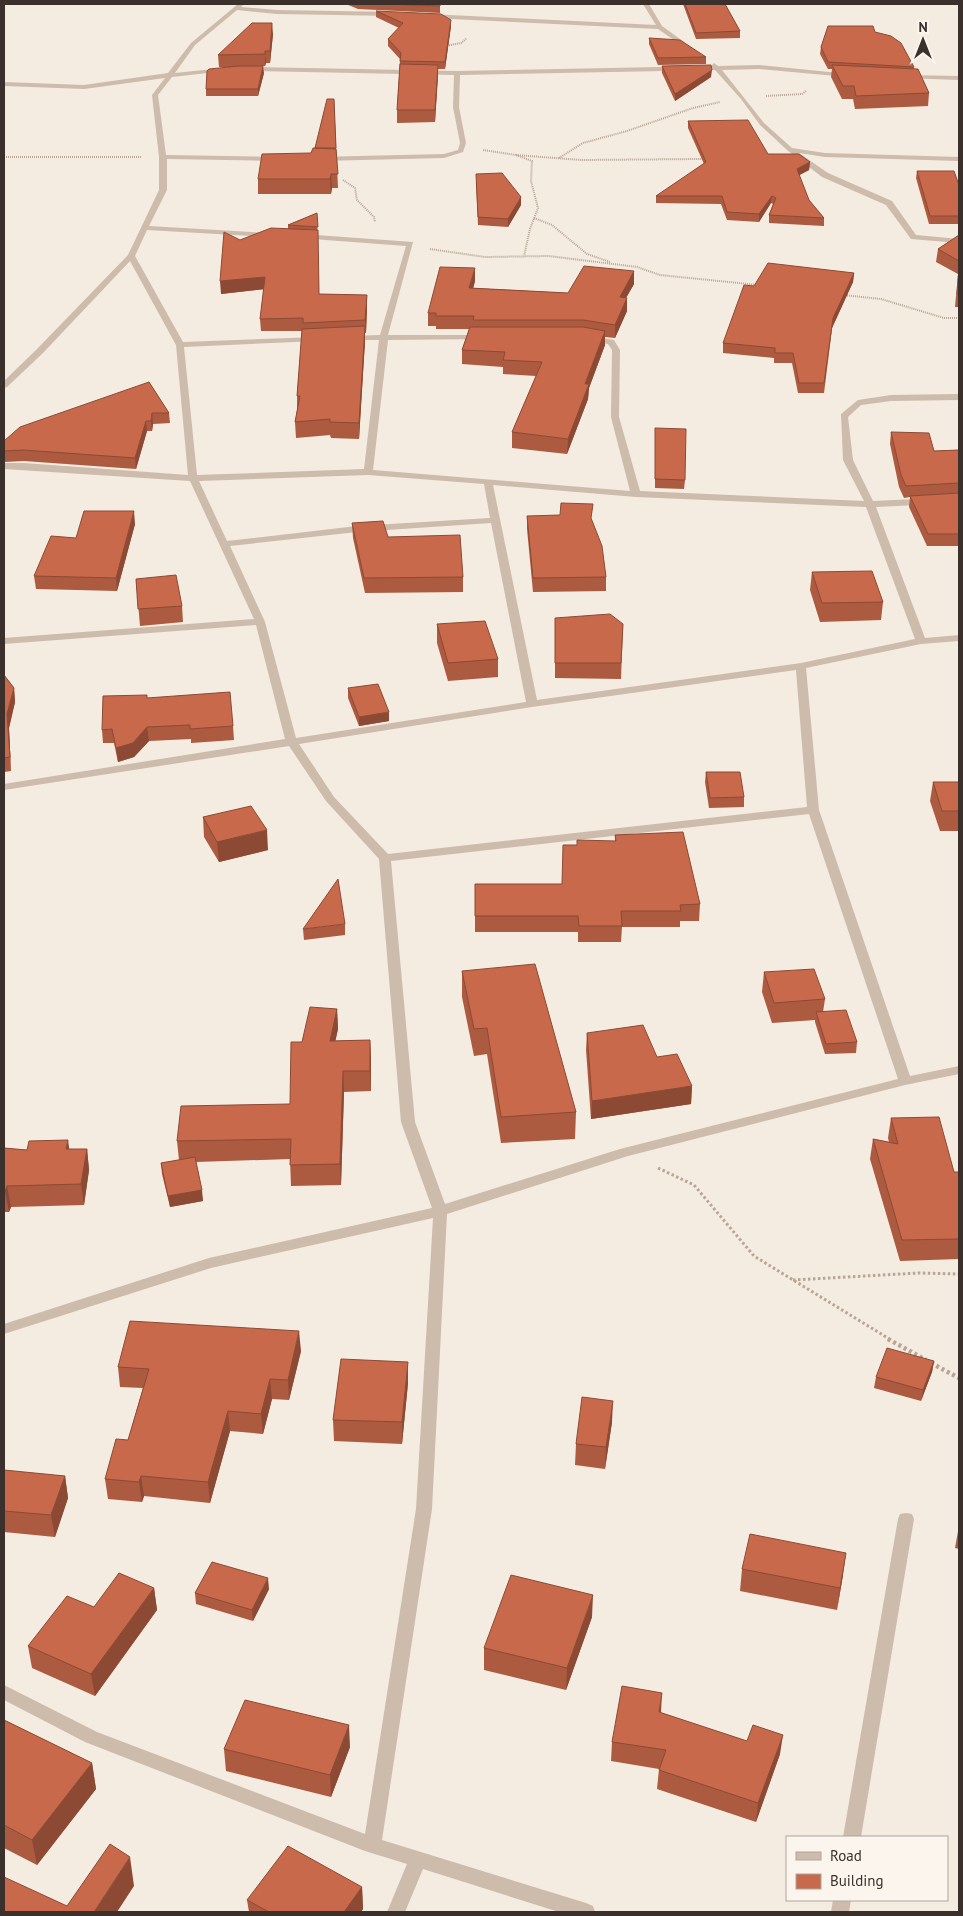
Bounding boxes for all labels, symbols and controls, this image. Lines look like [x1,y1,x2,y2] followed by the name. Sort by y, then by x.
[898,15,948,65] north arrow
[918,18,928,36] text: N
[786,1836,948,1901] legend
[830,1846,862,1865] text: Road
[830,1871,884,1890] text: Building

